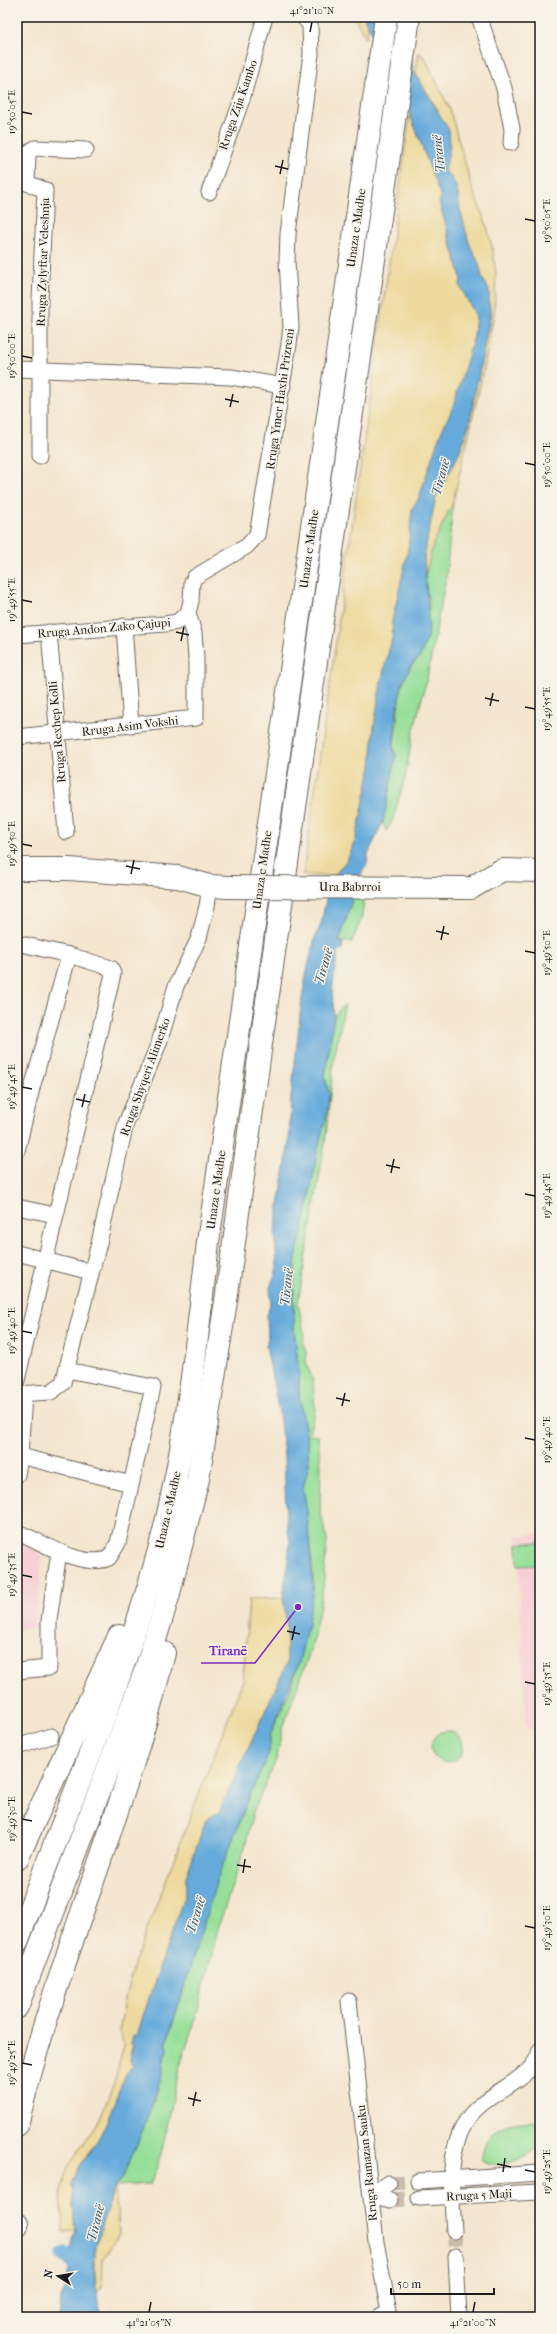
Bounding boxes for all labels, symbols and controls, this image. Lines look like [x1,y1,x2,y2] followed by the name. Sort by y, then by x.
[290,5,335,17] text: 41°21'10"N
[216,58,260,152] street label: Rruga Zija Kambo
[6,90,18,134] text: 19°50'05"E
[429,133,448,173] water label: Tiranë
[344,188,368,268] street label: Unaza e Madhe
[34,197,52,327] street label: Rruga Zylyftar Veleshnja
[541,199,553,243] text: 19°50'05"E
[263,327,297,471] street label: Rruga Ymer Haxhi Prizreni
[6,333,18,379] text: 19°50'00"E
[541,442,553,488] text: 19°50'00"E
[428,455,453,497] water label: Tiranë
[297,509,321,589] street label: Unaza e Madhe
[6,578,18,622] text: 19°49'55"E
[37,615,172,641] street label: Rruga Andon Zako Çajupi
[46,680,68,784] street label: Rruga Rexhep Kolli
[541,687,553,731] text: 19°49'55"E
[81,713,180,739] street label: Rruga Asim Vokshi
[6,821,18,867] text: 19°49'50"E
[250,830,274,910] street label: Unaza e Madhe
[319,880,381,894] street label: Ura Babrroi
[541,930,553,976] text: 19°49'50"E
[311,944,336,986] water label: Tiranë
[117,1016,173,1138] street label: Rruga Shyqeri Alimerko
[6,1064,18,1110] text: 19°49'45"E
[204,1150,228,1230] street label: Unaza e Madhe
[541,1173,553,1219] text: 19°49'45"E
[277,1266,296,1306] water label: Tiranë
[6,1307,18,1355] text: 19°49'40"E
[541,1416,553,1464] text: 19°49'40"E
[152,1470,184,1550] street label: Unaza e Madhe
[6,1553,18,1597] text: 19°49'35"E
[201,1638,255,1663] callout: Tiranë
[208,1643,247,1658] text: Tiranë
[541,1662,553,1706] text: 19°49'35"E
[6,1796,18,1842] text: 19°49'30"E
[183,1893,209,1935] water label: Tiranë
[541,1905,553,1951] text: 19°49'30"E
[6,2040,18,2086] text: 19°49'25"E
[354,2104,380,2222] street label: Rruga Ramazan Sauku
[541,2149,553,2195] text: 19°49'25"E
[446,2186,513,2204] street label: Rruga 5 Maji
[84,2201,108,2243] water label: Tiranë
[38,2256,78,2296] north arrow
[41,2268,56,2279] text: N
[391,2270,494,2296] scale bar
[397,2277,421,2291] text: 50 m
[126,2317,172,2329] text: 41°21'05"N
[450,2317,497,2329] text: 41°21'00"N

